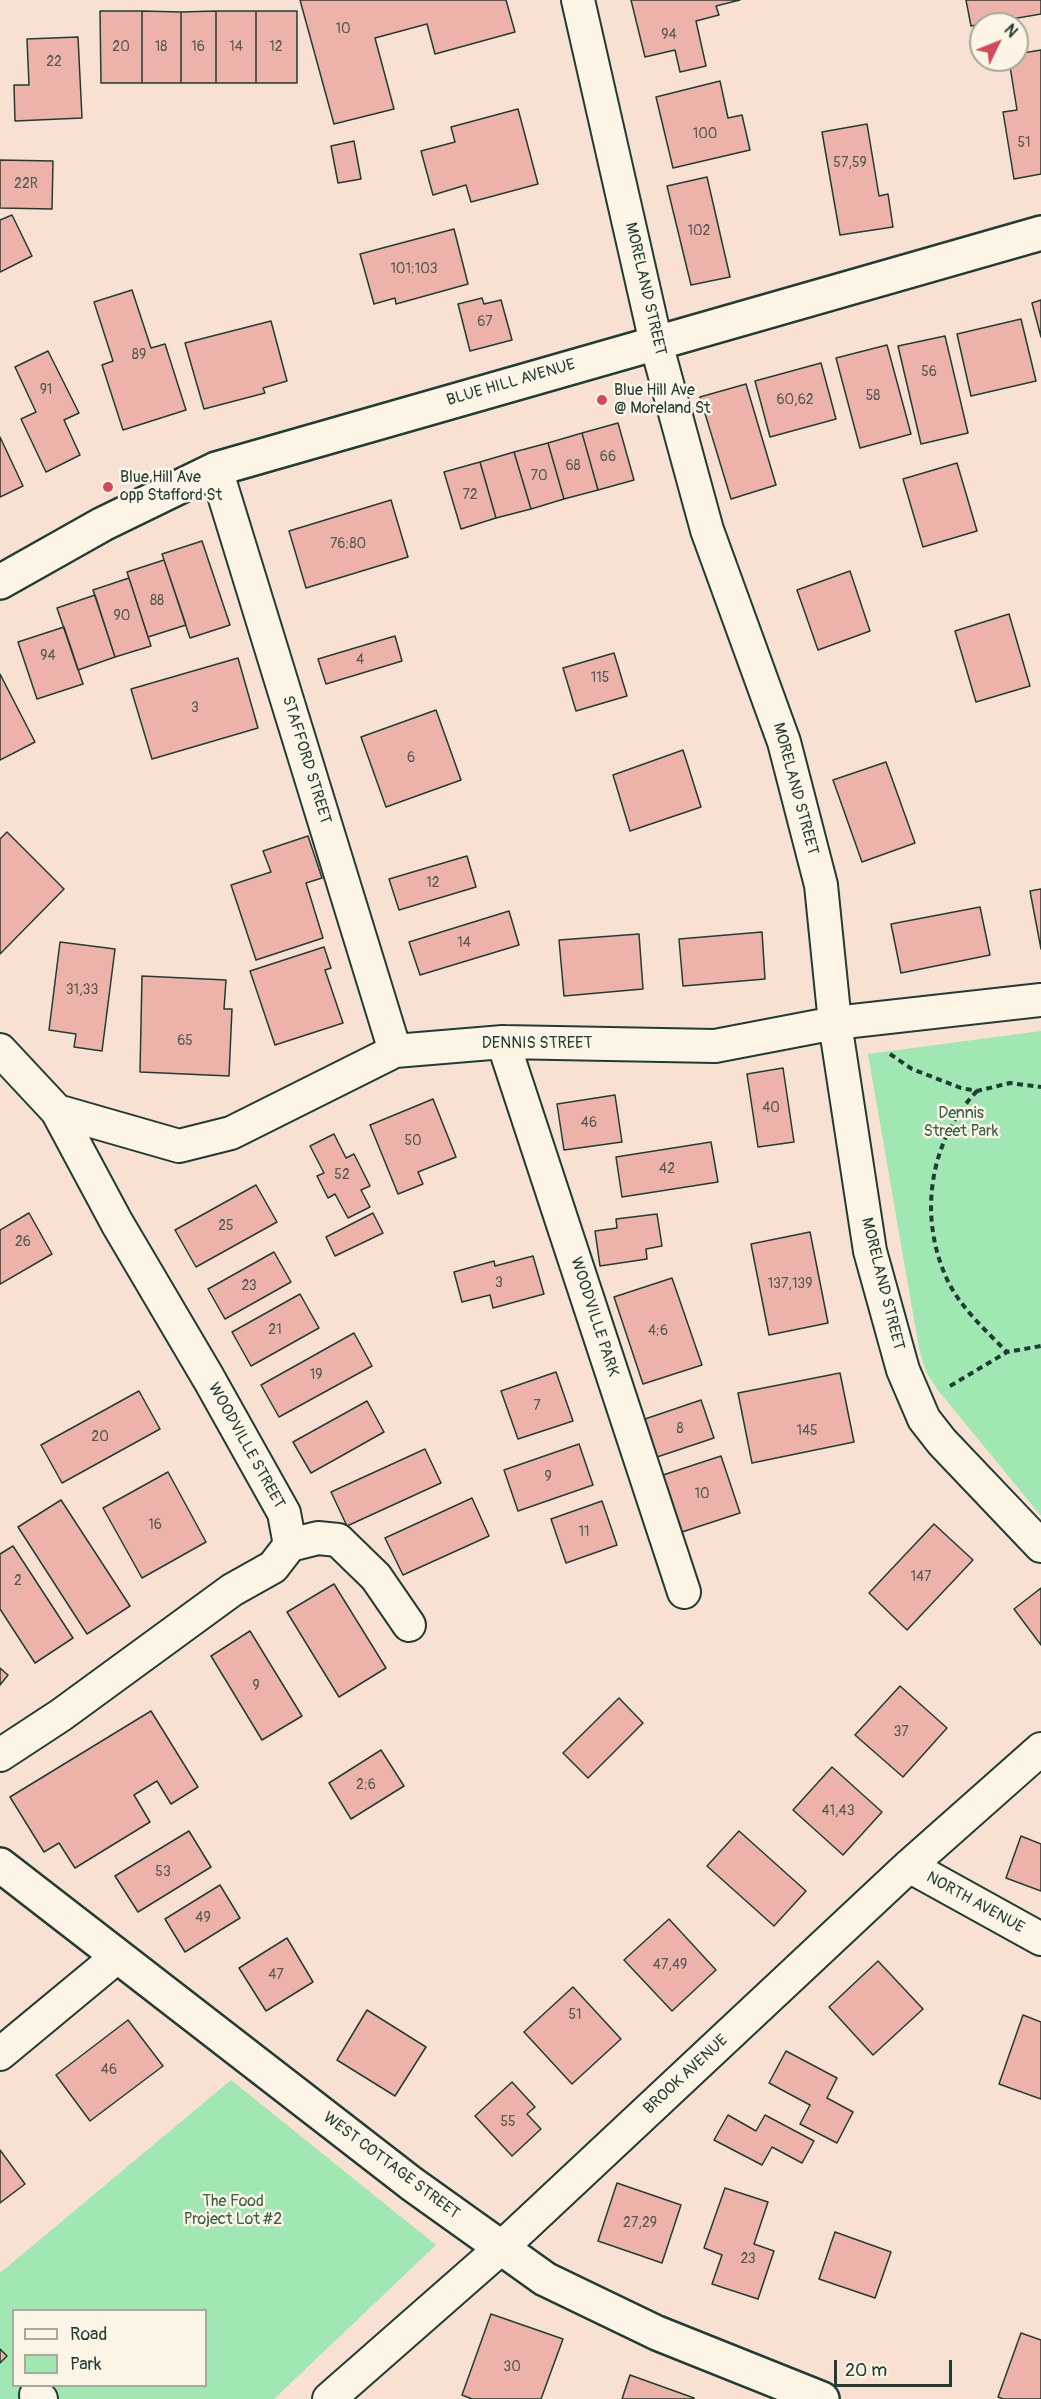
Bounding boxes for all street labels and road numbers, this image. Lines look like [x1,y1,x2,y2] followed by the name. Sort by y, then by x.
[620,221,670,357] street label: MORELAND STREET
[444,355,578,411] street label: BLUE HILL AVENUE
[277,693,335,827] street label: STAFFORD STREET
[768,721,822,857] street label: MORELAND STREET
[482,1034,592,1054] street label: DENNIS STREET
[856,1216,908,1352] street label: MORELAND STREET
[566,1255,622,1379] street label: WOODVILLE PARK
[203,1380,289,1512] street label: WOODVILLE STREET
[923,1868,1027,1938] street label: NORTH AVENUE
[640,2031,732,2119] street label: BROOK AVENUE
[319,2108,463,2224] street label: WEST COTTAGE STREET

